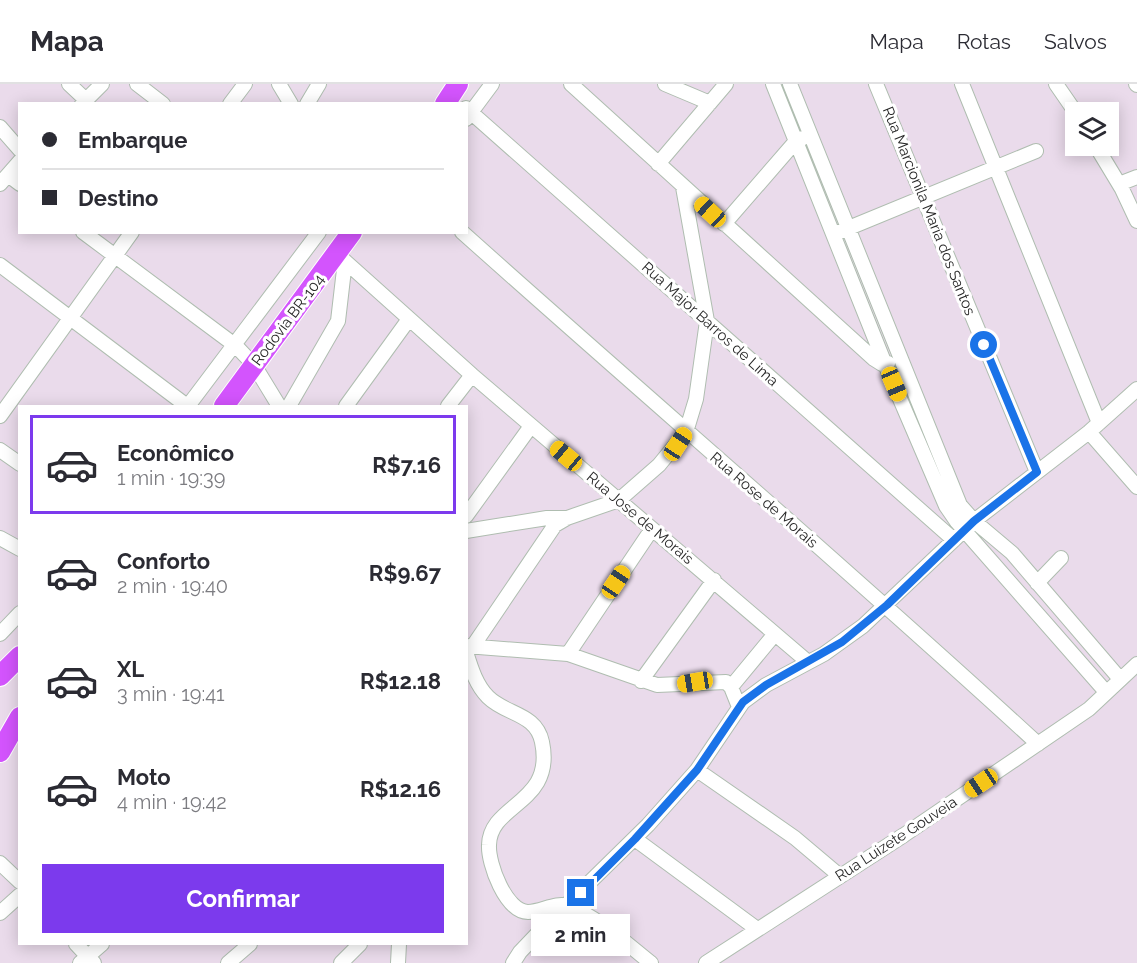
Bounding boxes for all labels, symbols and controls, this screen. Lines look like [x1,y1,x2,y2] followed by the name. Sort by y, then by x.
[30,25,104,58] text: Mapa
[870,29,924,54] text: Mapa
[957,29,1011,54] text: Rotas
[1044,29,1107,54] text: Salvos
[1065,102,1119,156] map controls
[1065,102,1119,156] button: layers
[879,104,979,318] street label: Rua Marcionila Maria dos Santos
[78,127,187,153] text: Embarque
[78,185,158,211] text: Destino
[691,193,729,231] car
[638,258,782,390] street label: Rua Major Barros de Lima
[248,271,328,369] street label: Rodovia BR-104
[970,331,997,358] route start
[879,364,909,404] car
[661,424,695,464] car
[45,438,99,492] icon: car
[546,438,586,474] car
[117,440,234,466] text: Econômico
[706,448,822,552] street label: Rua Rose de Morais
[372,452,441,478] text: R$7.16
[117,466,225,490] text: 1 min · 19:39
[583,468,697,568] street label: Rua Jose de Morais
[45,546,99,600] icon: car
[117,548,210,574] text: Conforto
[369,560,441,586] text: R$9.67
[598,562,634,602] car
[117,574,228,598] text: 2 min · 19:40
[45,654,99,708] icon: car
[117,656,144,682] text: XL
[360,668,441,694] text: R$12.18
[676,670,714,694] car
[117,682,225,706] text: 3 min · 19:41
[45,762,99,816] icon: car
[117,764,171,790] text: Moto
[961,765,1001,801] car
[360,776,441,802] text: R$12.16
[117,790,227,814] text: 4 min · 19:42
[832,793,960,885] street label: Rua Luizete Gouveia
[42,864,444,933] button: Confirmar
[567,879,594,906] route end
[532,914,630,956] callout: 2 min
[555,923,606,947] text: 2 min

